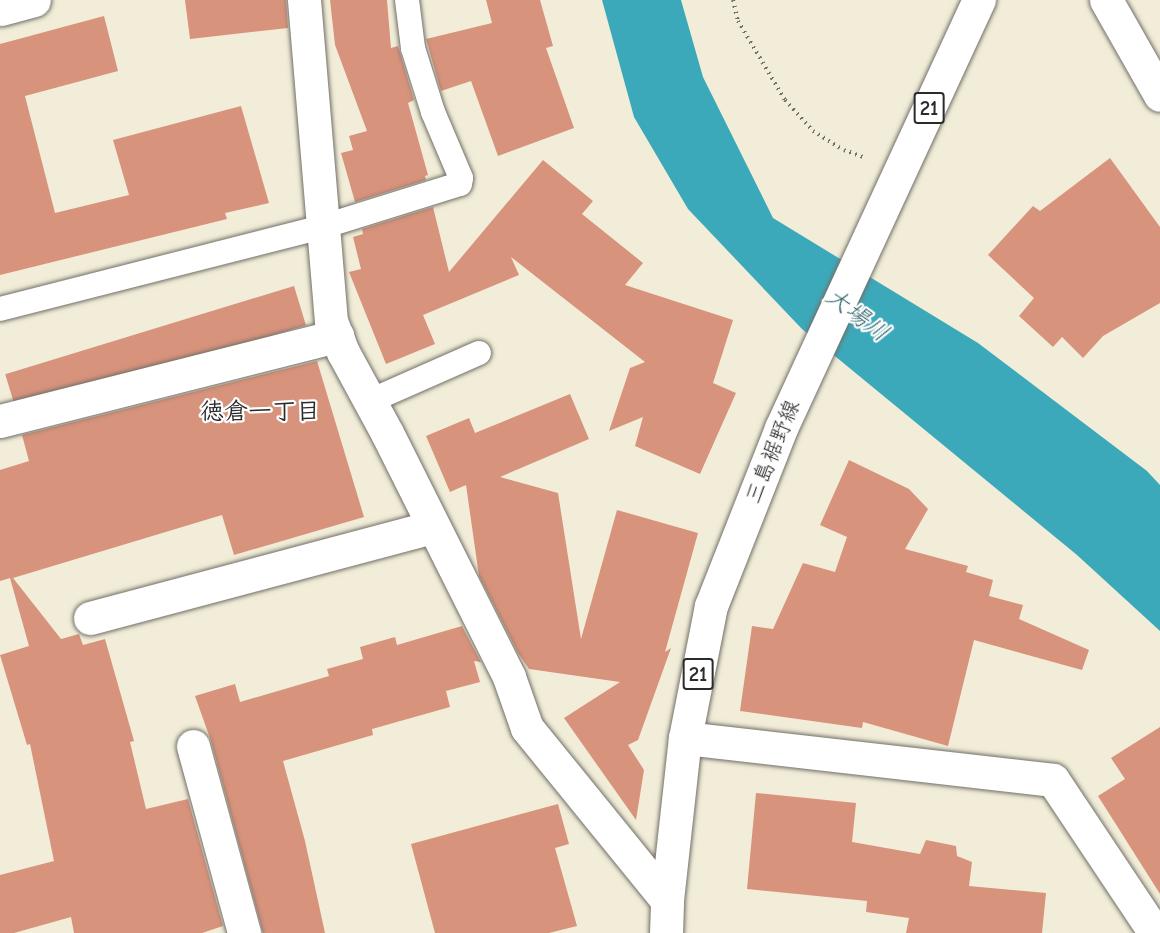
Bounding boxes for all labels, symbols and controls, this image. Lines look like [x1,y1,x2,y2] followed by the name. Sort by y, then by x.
[912,90,946,126] road number: 21
[820,282,894,348] water label: 大場川
[740,396,806,508] street label: 三島裾野線
[200,398,320,426] district label: 徳倉一丁目
[682,656,714,692] road number: 21

